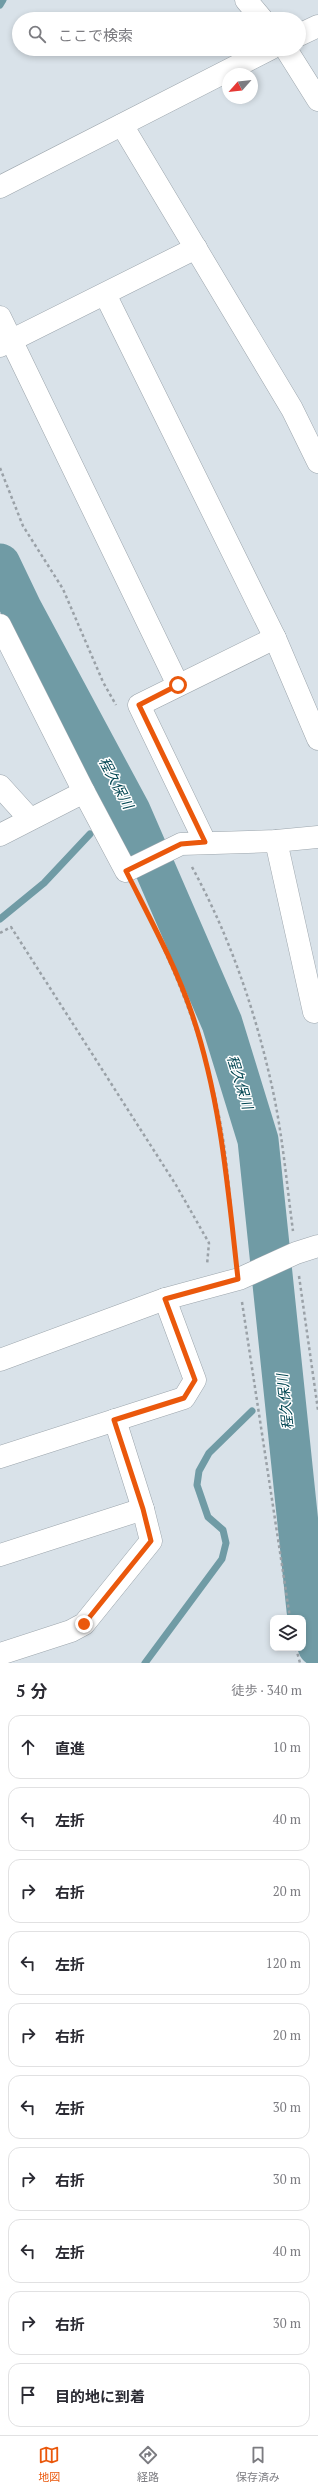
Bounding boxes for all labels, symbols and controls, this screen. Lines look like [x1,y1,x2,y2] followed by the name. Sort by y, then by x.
[12,12,306,56] search box
[26,23,48,45] icon: search
[58,25,133,45] text: ここで検索
[222,68,258,104] north arrow
[169,676,187,694] route start
[95,754,139,814] water label: 程久保川
[223,1052,258,1113] water label: 程久保川
[272,1371,297,1431] water label: 程久保川
[75,1615,93,1633] route end
[270,1615,306,1651] map controls
[270,1615,306,1651] button: layers
[16,1679,47,1702] text: 5 分
[231,1681,302,1699] text: 徒歩 · 340 m
[17,1736,39,1758] icon: ahead
[55,1738,85,1758] text: 直進
[273,1738,301,1756] text: 10 m
[17,1808,39,1830] icon: left
[55,1810,85,1830] text: 左折
[273,1810,301,1828] text: 40 m
[17,1880,39,1902] icon: right
[55,1882,85,1902] text: 右折
[273,1882,301,1900] text: 20 m
[17,1952,39,1974] icon: left
[55,1954,85,1974] text: 左折
[266,1954,301,1972] text: 120 m
[17,2024,39,2046] icon: right
[55,2026,85,2046] text: 右折
[273,2026,301,2044] text: 20 m
[17,2096,39,2118] icon: left
[55,2098,85,2118] text: 左折
[273,2098,301,2116] text: 30 m
[17,2168,39,2190] icon: right
[55,2170,85,2190] text: 右折
[273,2170,301,2188] text: 30 m
[17,2240,39,2262] icon: left
[55,2242,85,2262] text: 左折
[273,2242,301,2260] text: 40 m
[17,2312,39,2334] icon: right
[55,2314,85,2334] text: 右折
[273,2314,301,2332] text: 30 m
[17,2384,39,2406] icon: arrive
[55,2386,145,2406] text: 目的地に到着
[38,2444,60,2484] tab: 地図
[137,2444,159,2484] tab: 経路
[236,2444,280,2484] tab: 保存済み

